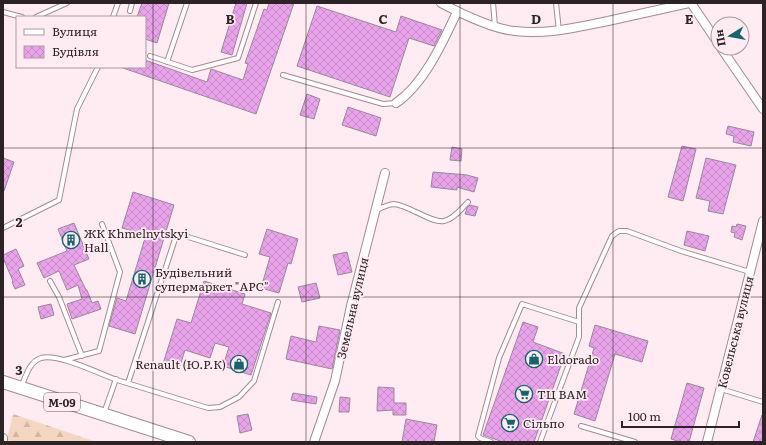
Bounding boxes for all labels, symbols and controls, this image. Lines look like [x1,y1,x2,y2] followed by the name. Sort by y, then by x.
[226,9,235,28] text: B
[378,9,388,28] text: C
[531,9,541,28] text: D
[685,9,694,28] text: E
[16,16,146,68] legend
[710,16,750,56] north arrow
[52,22,97,40] text: Вулиця
[710,28,729,48] text: Пн
[52,42,99,60] text: Будівля
[16,212,23,231] text: 2
[84,224,188,256] place label: ЖК Khmelnytskyi Hall
[61,230,81,250] building icon: ЖК Khmelnytskyi Hall
[332,255,372,361] street label: Земельна вулиця
[155,263,269,295] place label: Будівельний супермаркет "АРС"
[132,269,152,289] building icon: Будівельний супермаркет "АРС"
[712,274,758,390] street label: Ковельська вулиця
[524,349,544,369] shop icon: Eldorado
[547,350,599,368] place label: Eldorado
[229,354,249,374] shop icon: Renault (Ю.Р.К)
[135,355,226,373] place label: Renault (Ю.Р.К)
[15,360,23,379] text: 3
[514,384,534,404] supermarket icon: ТЦ ВАМ
[537,385,587,403] place label: ТЦ ВАМ
[44,393,80,411] road number: М-09
[622,403,739,429] scale bar
[628,407,661,425] text: 100 m
[500,413,520,433] supermarket icon: Сільпо
[523,414,564,432] place label: Сільпо

